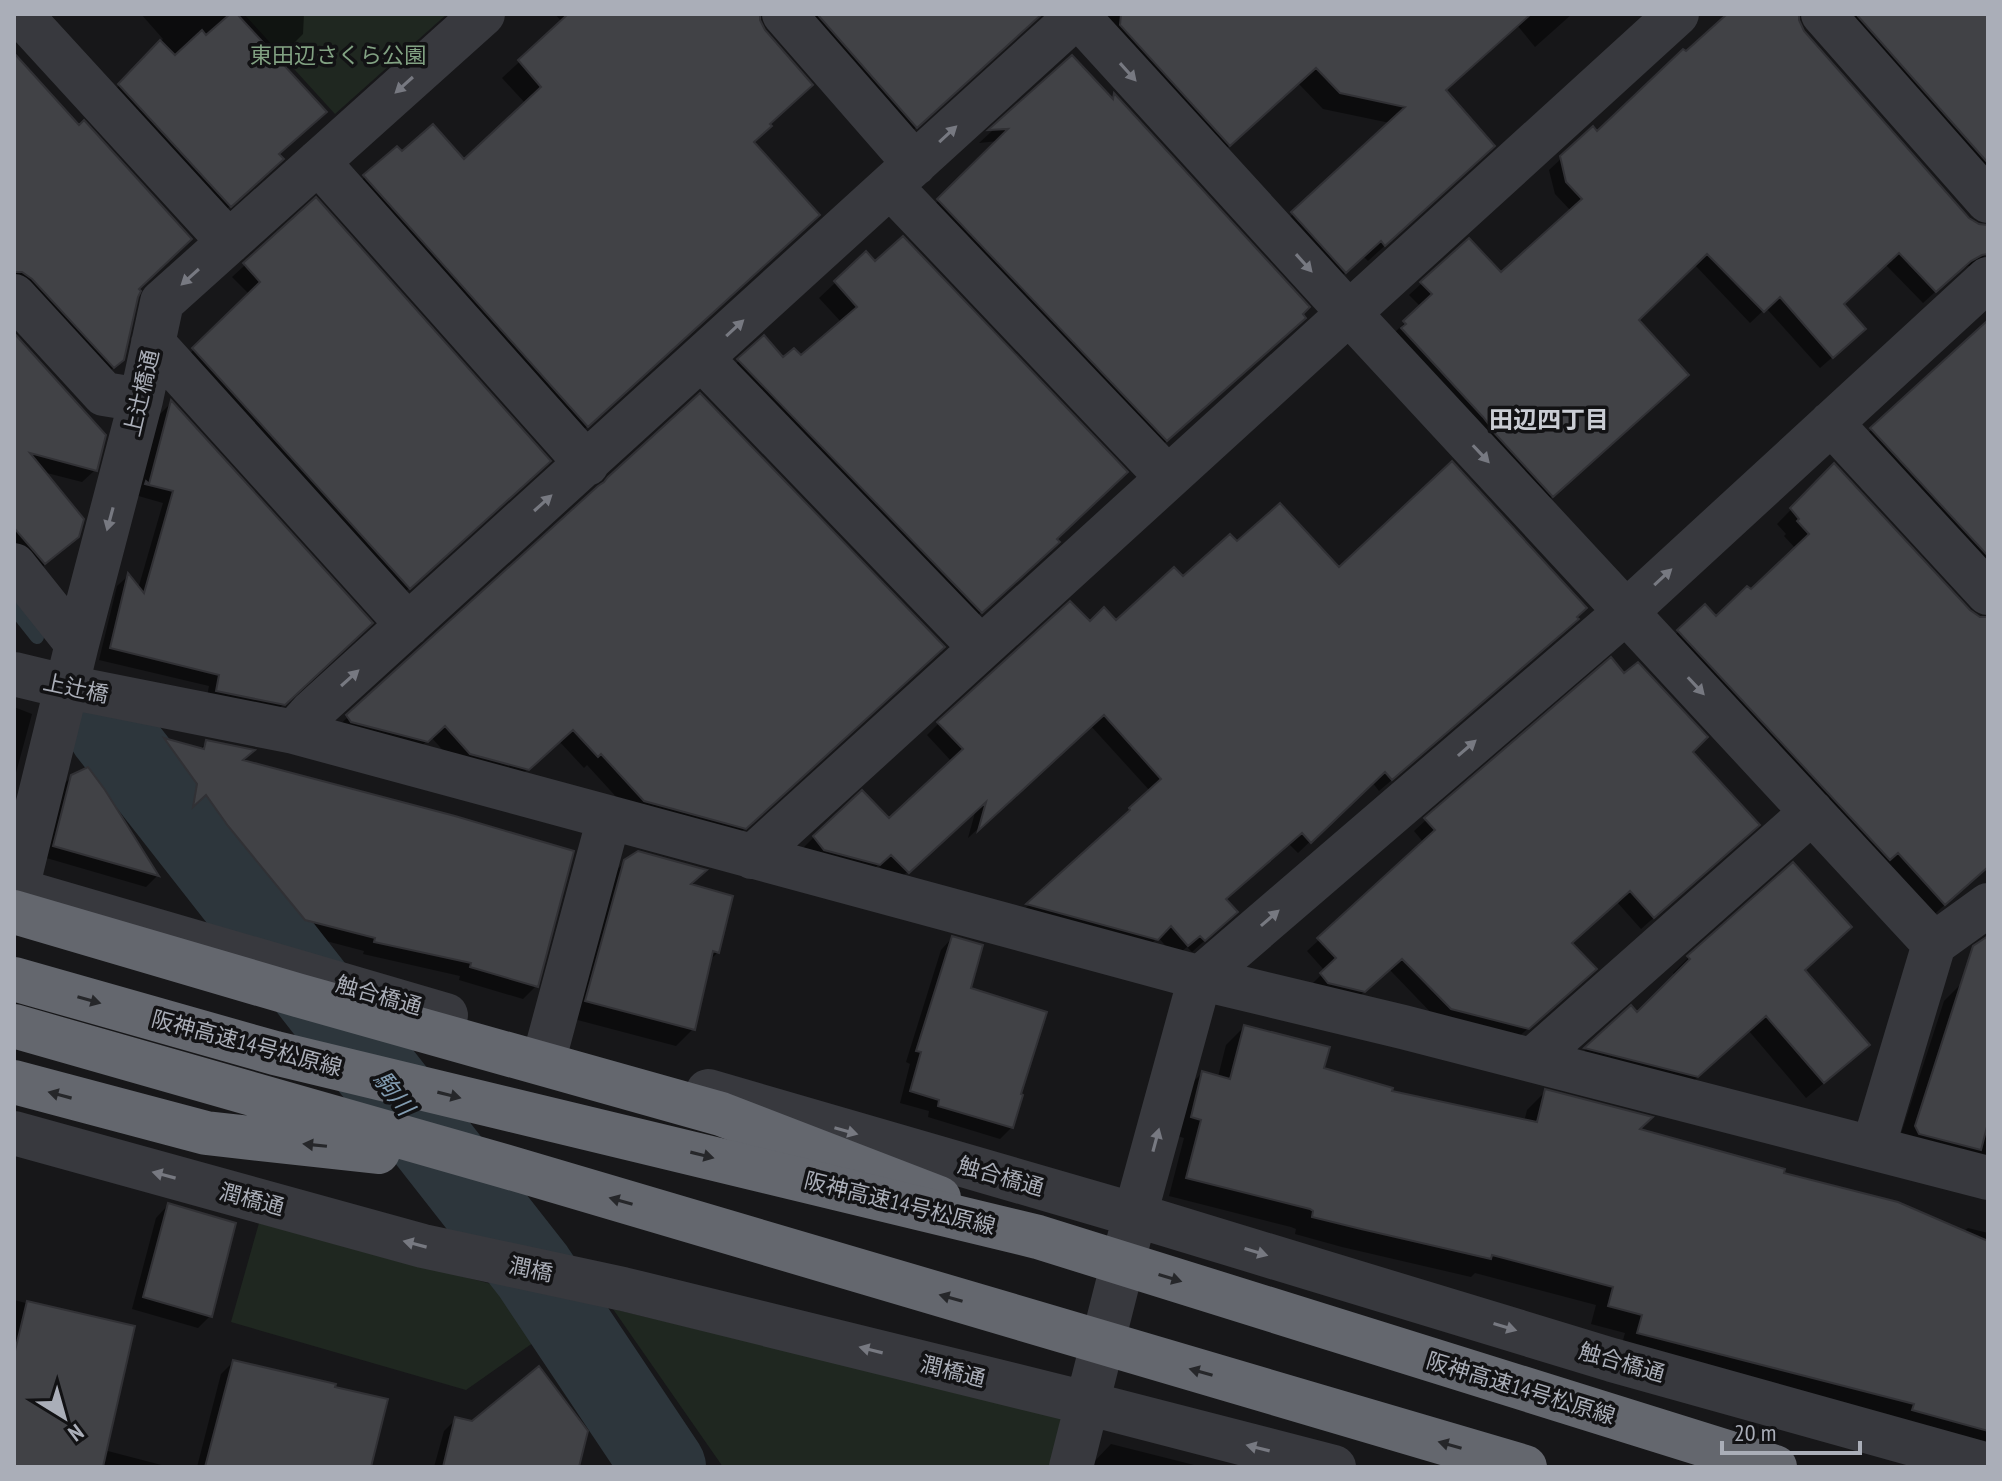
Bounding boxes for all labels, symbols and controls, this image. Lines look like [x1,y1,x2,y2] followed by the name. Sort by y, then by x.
[250,41,426,69] park label: 東田辺さくら公園
[1119,62,1137,81] one-way arrow
[394,76,414,94] one-way arrow
[938,126,957,144] one-way arrow
[1295,254,1313,273] one-way arrow
[180,268,199,286] one-way arrow
[725,320,744,338] one-way arrow
[117,347,165,439] street label: 上辻橋通
[1489,404,1609,435] district label: 田辺四丁目
[1471,444,1490,463] one-way arrow
[533,495,552,513] one-way arrow
[104,506,116,531] one-way arrow
[1654,569,1673,587] one-way arrow
[41,667,111,709] street label: 上辻橋
[340,669,360,687] one-way arrow
[1686,676,1704,695] one-way arrow
[1457,740,1477,757] one-way arrow
[1260,910,1280,927] one-way arrow
[333,969,425,1021] street label: 触合橋通
[78,994,102,1007] one-way arrow
[149,1004,345,1082] street label: 阪神高速14号松原線
[367,1065,423,1124] water label: 駒川
[48,1088,73,1100] one-way arrow
[436,1089,461,1101] one-way arrow
[834,1125,858,1138] one-way arrow
[1150,1127,1162,1152] one-way arrow
[302,1138,327,1151] one-way arrow
[689,1150,714,1162] one-way arrow
[955,1150,1047,1202] street label: 触合橋通
[802,1166,998,1240] street label: 阪神高速14号松原線
[152,1168,177,1180] one-way arrow
[216,1177,288,1221] street label: 潤橋通
[609,1194,633,1207] one-way arrow
[402,1237,427,1249] one-way arrow
[1245,1246,1269,1258] one-way arrow
[507,1251,555,1287] street label: 潤橋
[1158,1272,1182,1284] one-way arrow
[939,1291,963,1304] one-way arrow
[1493,1321,1517,1334] one-way arrow
[1576,1336,1668,1388] street label: 触合橋通
[858,1344,883,1356] one-way arrow
[1423,1346,1619,1430] street label: 阪神高速14号松原線
[918,1349,988,1393] street label: 潤橋通
[1188,1365,1212,1378] one-way arrow
[24,1377,104,1457] north arrow
[1722,1405,1860,1455] scale bar
[1734,1417,1776,1448] text: 20 m
[63,1418,89,1448] text: N
[1438,1438,1462,1451] one-way arrow
[1246,1441,1271,1453] one-way arrow

